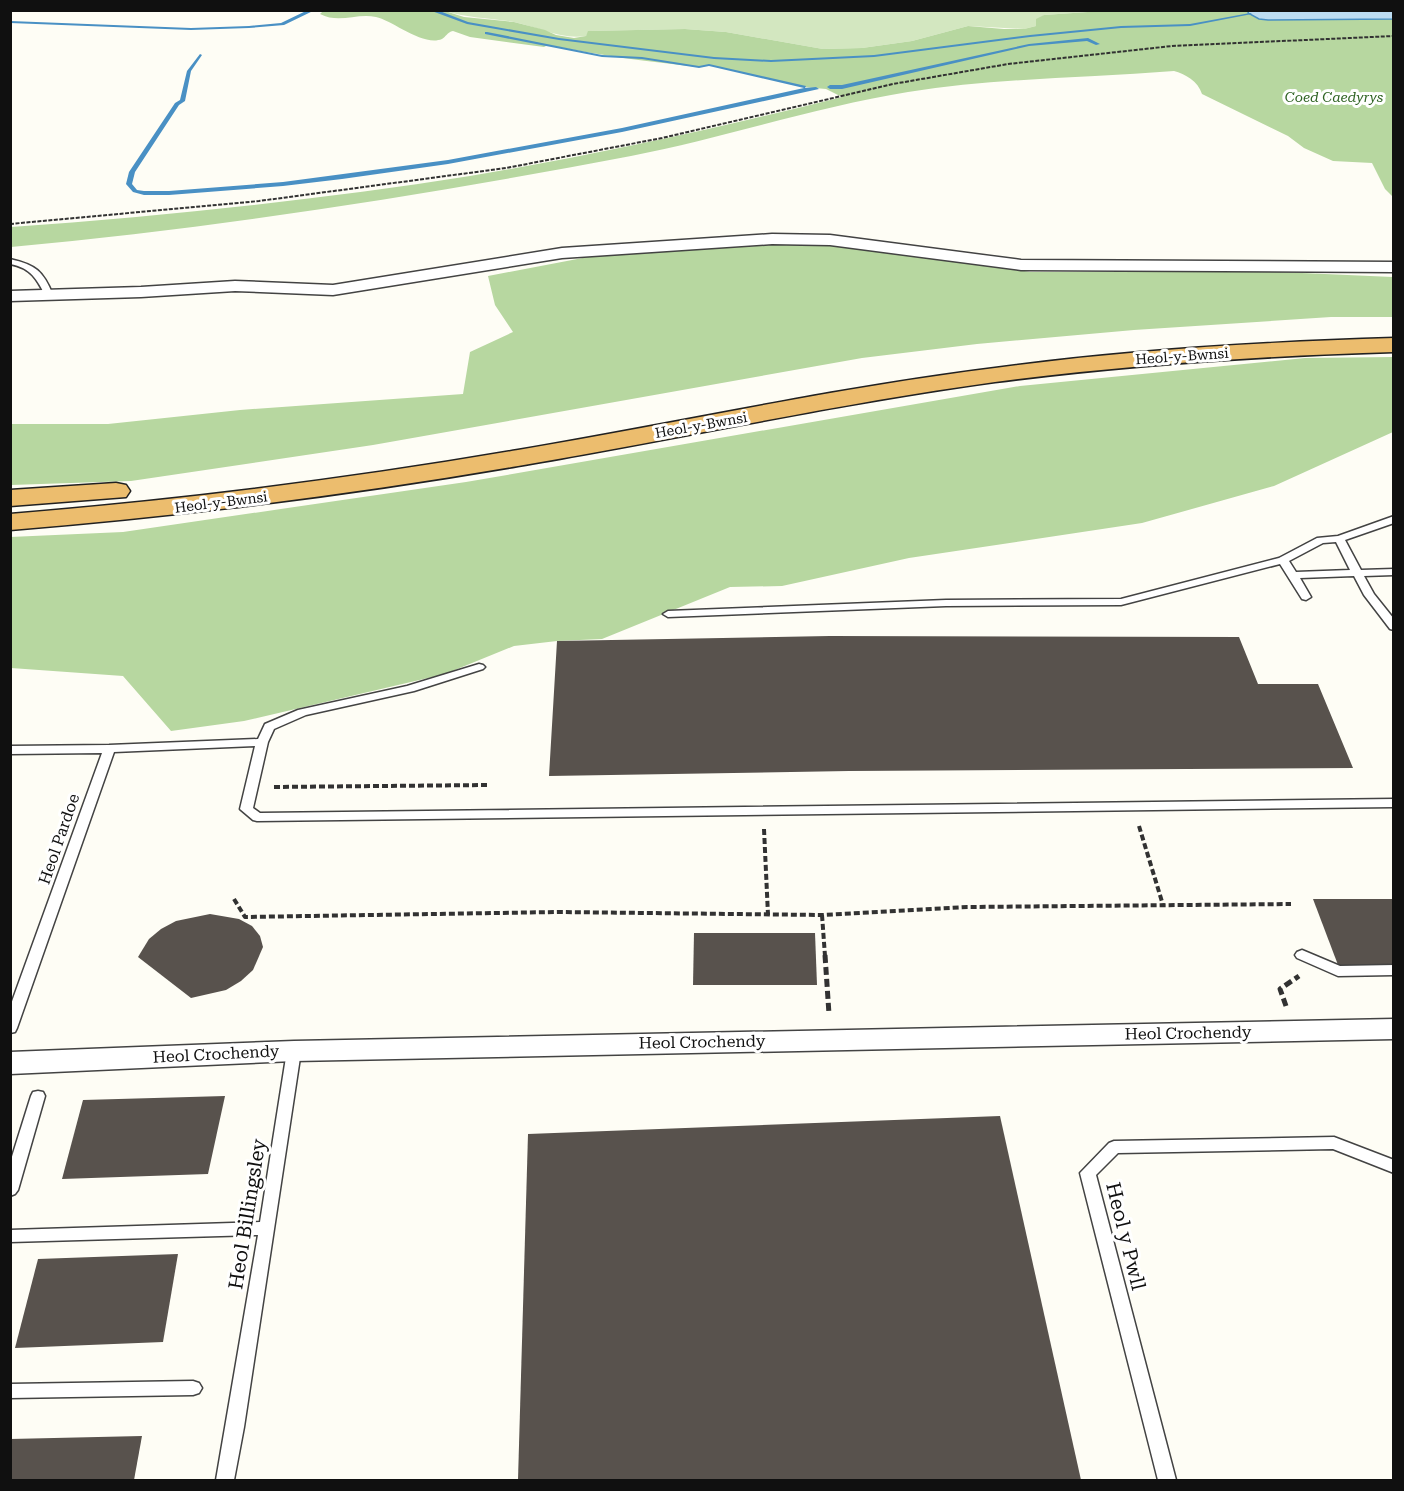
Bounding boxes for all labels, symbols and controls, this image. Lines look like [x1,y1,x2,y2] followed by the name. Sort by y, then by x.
[1285,89,1384,105] park label: Coed Caedyrys
[1135,345,1230,367] street label: Heol-y-Bwnsi
[654,409,749,441] street label: Heol-y-Bwnsi
[174,488,269,516] street label: Heol-y-Bwnsi
[35,791,83,887] street label: Heol Pardoe
[1124,1022,1252,1044] street label: Heol Crochendy
[638,1031,766,1053] street label: Heol Crochendy
[152,1041,280,1067] street label: Heol Crochendy
[223,1137,271,1291] street label: Heol Billingsley
[1101,1180,1151,1292] street label: Heol y Pwll

